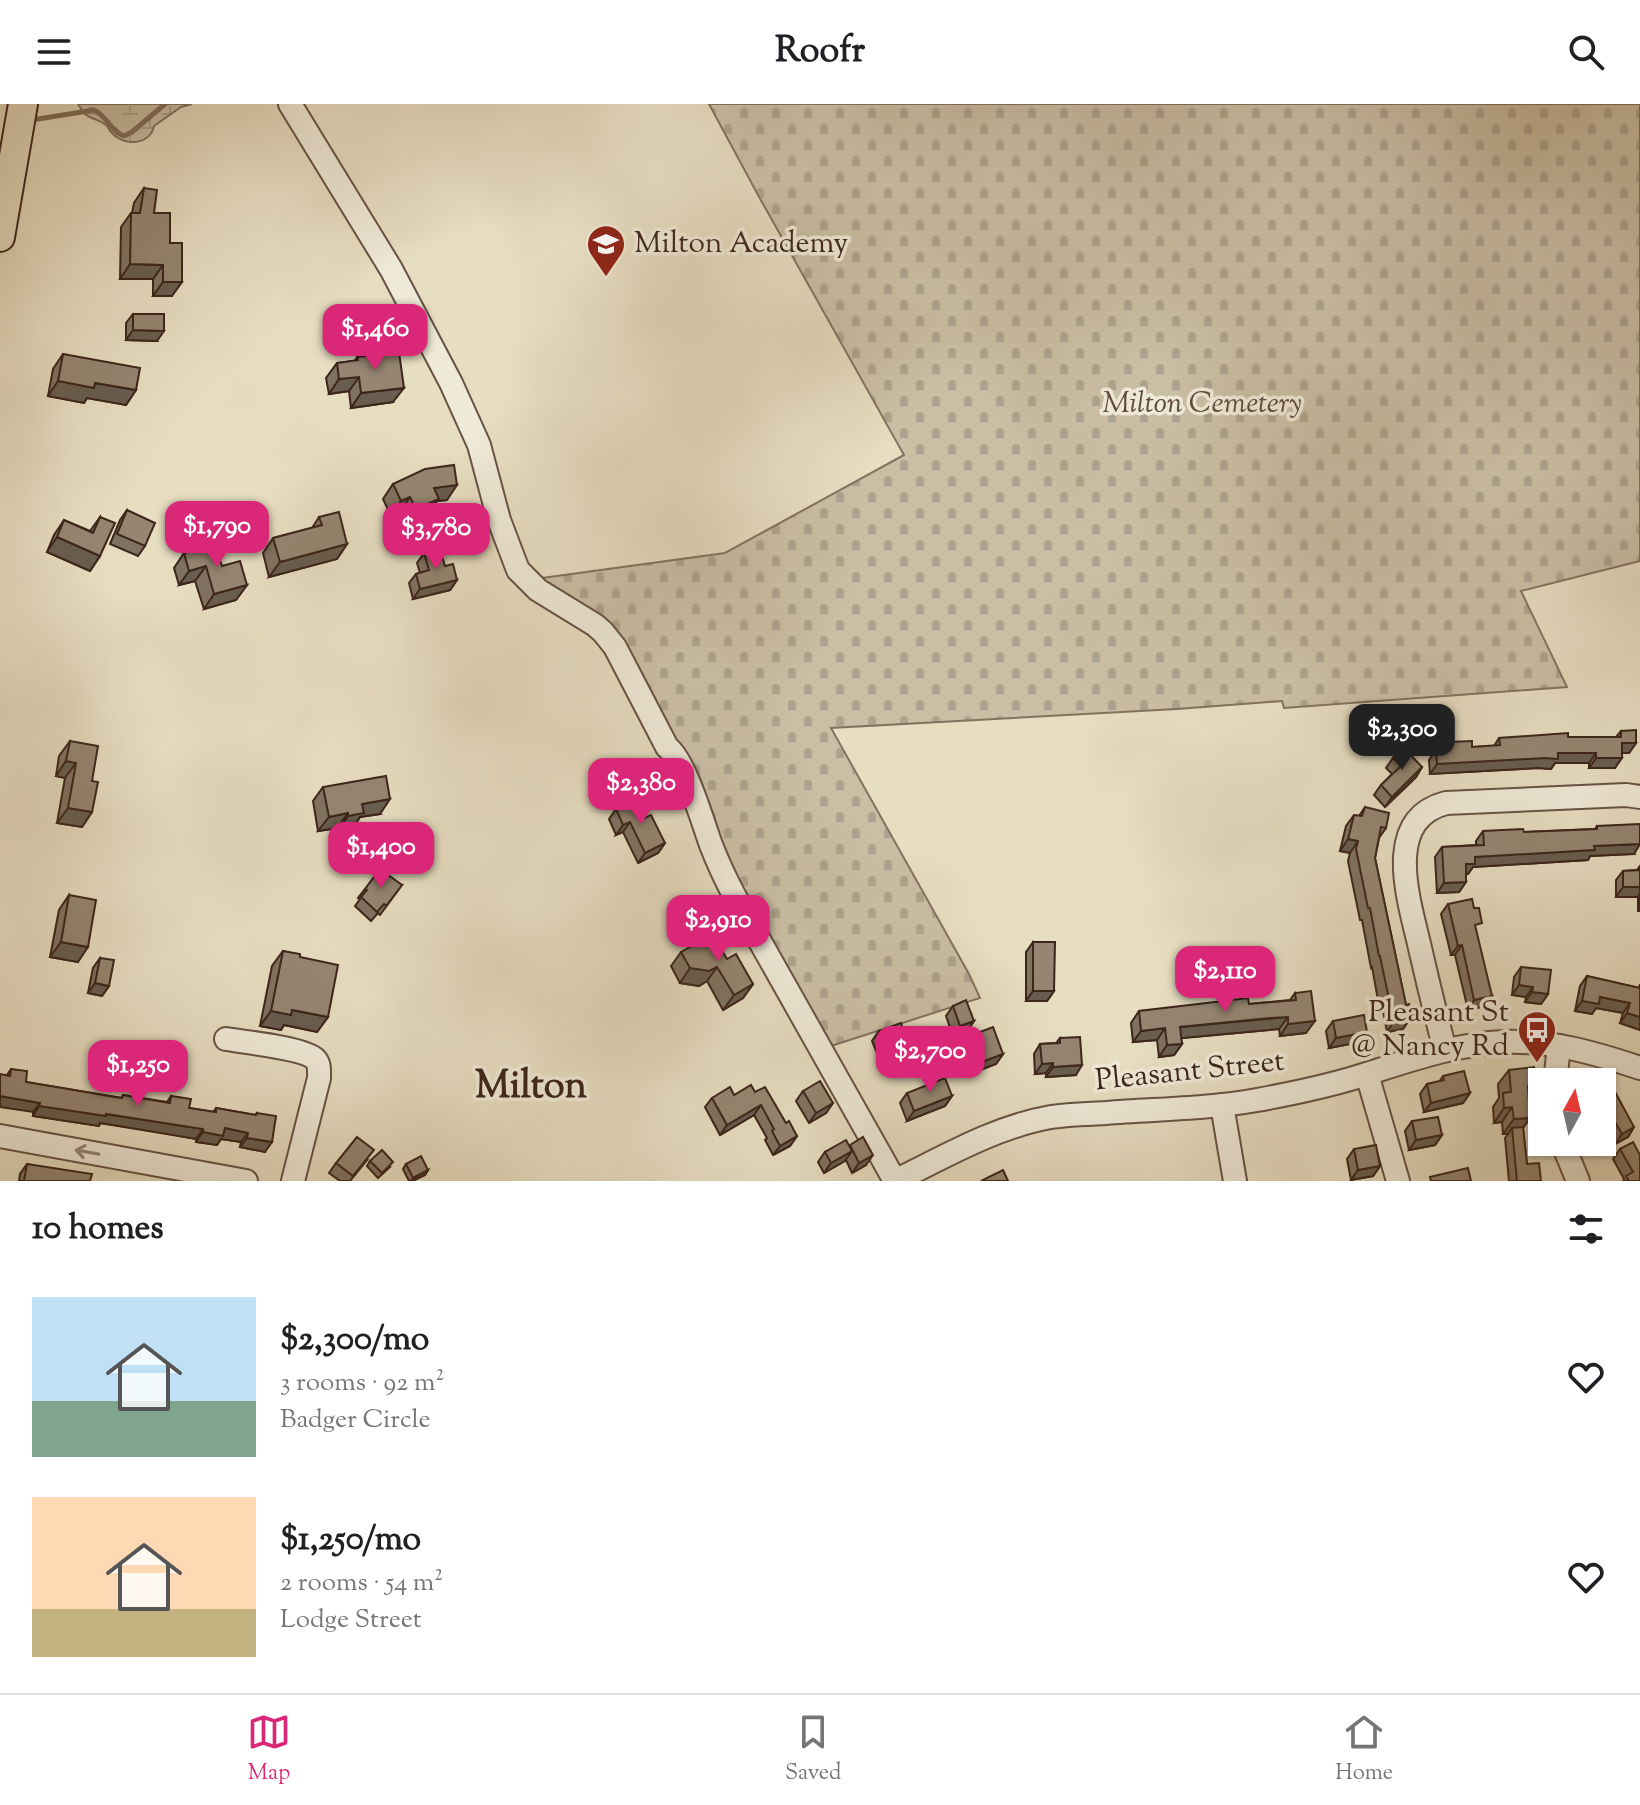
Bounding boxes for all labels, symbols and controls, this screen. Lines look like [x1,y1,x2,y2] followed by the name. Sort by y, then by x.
[775,26,865,78] text: Roofr
[32,30,76,74] icon: menu
[1564,30,1608,74] icon: search
[585,223,627,278] school or university icon: Milton Academy
[634,223,848,266] place label: Milton Academy
[310,304,440,372] pin: $1,460
[341,311,409,348] text: $1,460
[1102,383,1302,426] park label: Milton Cemetery
[152,501,282,569] pin: $1,790
[371,503,501,571] pin: $3,780
[183,508,251,545] text: $1,790
[401,510,471,547] text: $3,780
[1337,704,1467,772] pin: $2,300
[1367,711,1437,748] text: $2,300
[576,758,706,826] pin: $2,380
[606,765,676,802] text: $2,380
[316,822,446,890] pin: $1,400
[346,829,416,866] text: $1,400
[653,895,783,963] pin: $2,910
[685,902,751,939] text: $2,910
[1160,946,1290,1014] pin: $2,110
[1193,953,1257,990] text: $2,110
[1351,992,1509,1069] place label: Pleasant St @ Nancy Rd
[1516,1009,1558,1064] bus stop icon: Pleasant St @ Nancy Rd
[865,1026,995,1094] pin: $2,700
[894,1033,966,1070] text: $2,700
[73,1040,203,1108] pin: $1,250
[1093,1041,1287,1103] street label: Pleasant Street
[106,1047,170,1084] text: $1,250
[475,1061,588,1115] district label: Milton
[1528,1068,1616,1156] north arrow
[1528,1068,1616,1156] map controls
[74,1143,100,1158] one-way arrow
[32,1205,164,1254] text: 10 homes
[1564,1207,1608,1251] icon: filters
[280,1316,429,1365] text: $2,300/mo
[96,1329,192,1425] icon: home
[1564,1355,1608,1399] icon: heart
[280,1365,444,1402] text: 3 rooms · 92 m²
[280,1402,431,1439] text: Badger Circle
[280,1516,421,1565] text: $1,250/mo
[96,1529,192,1625] icon: home
[1564,1555,1608,1599] icon: heart
[280,1565,443,1602] text: 2 rooms · 54 m²
[280,1602,422,1639] text: Lodge Street
[247,1710,291,1790] tab: Map
[785,1710,841,1790] tab: Saved
[1335,1710,1393,1790] tab: Home

